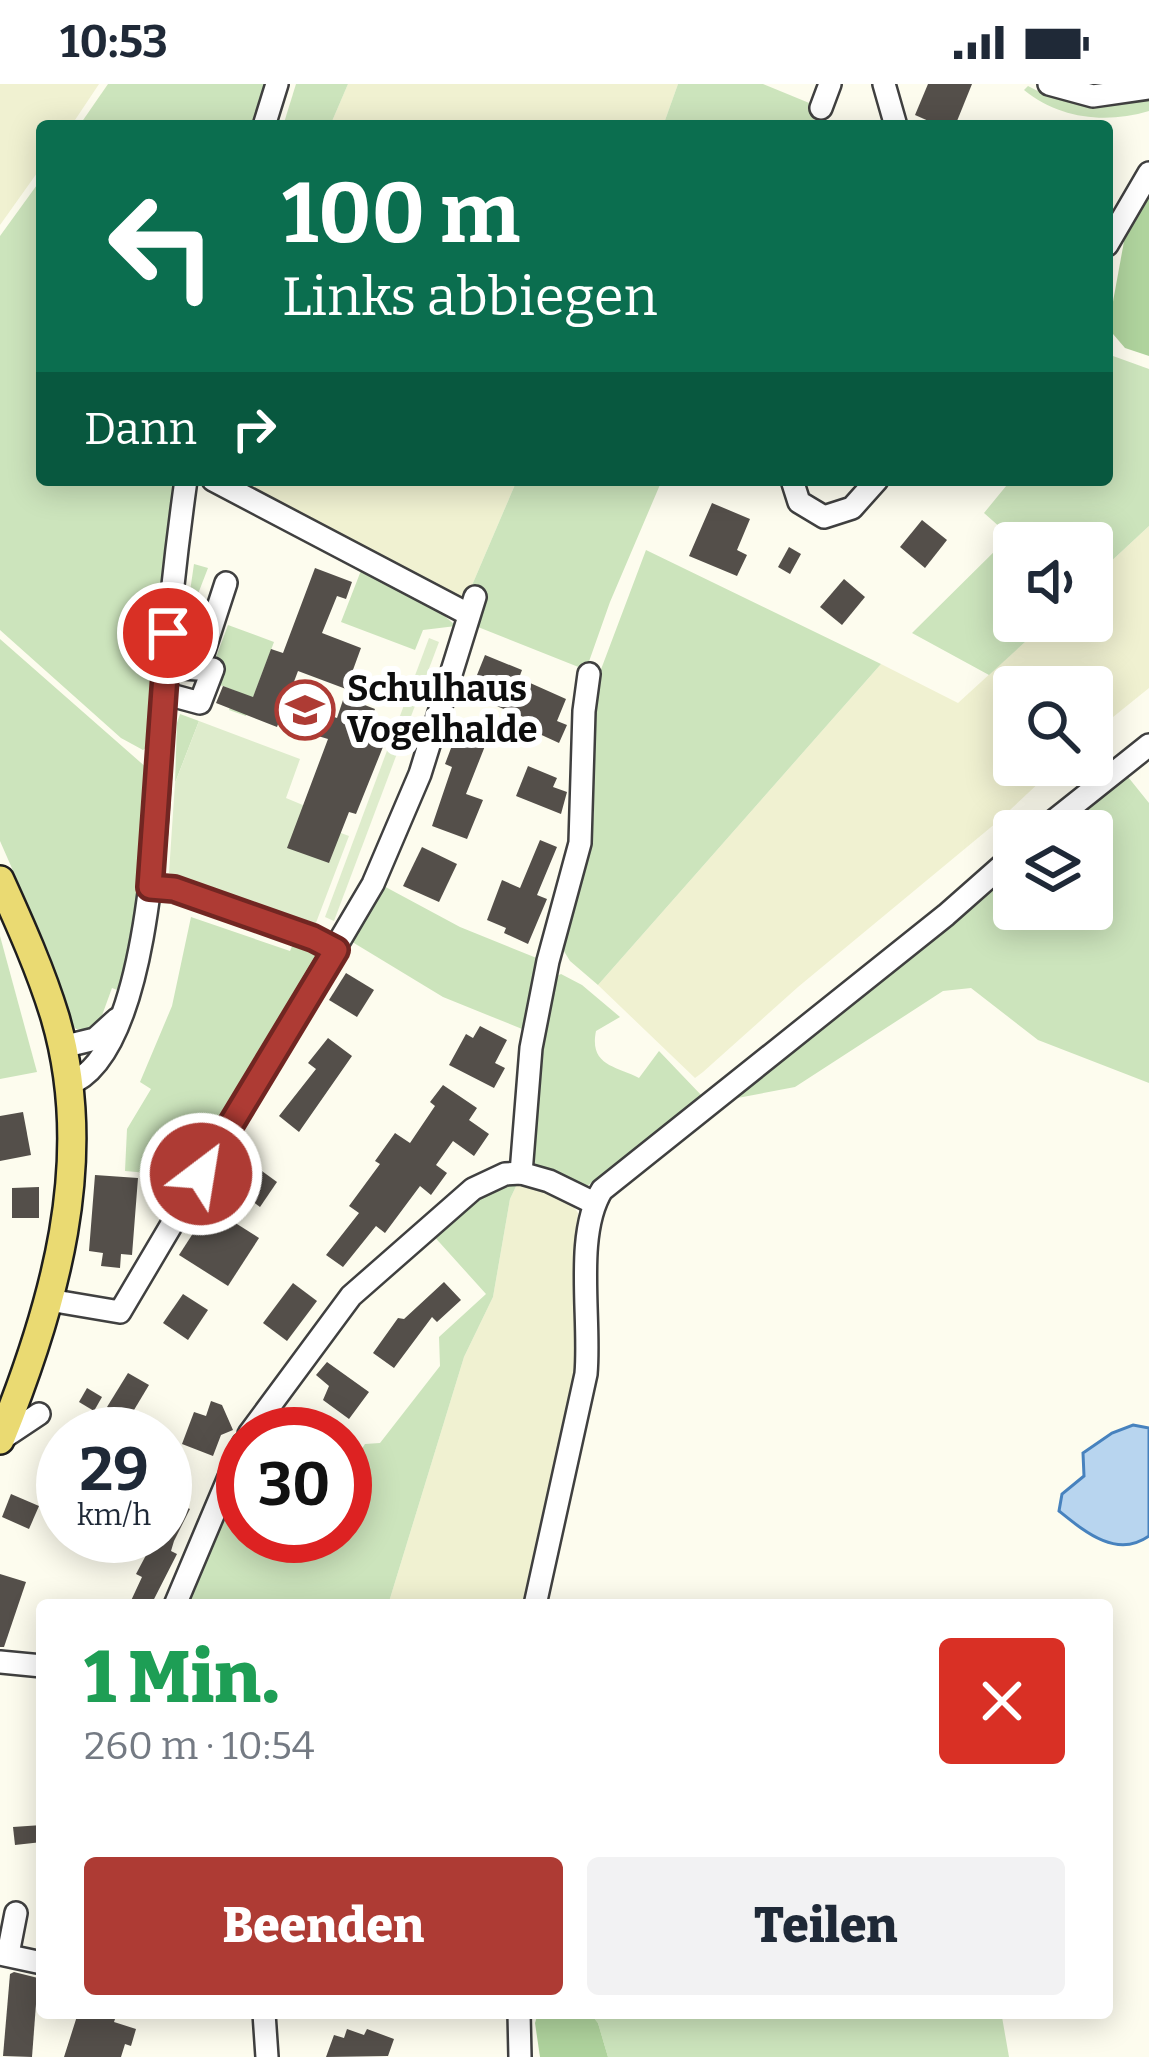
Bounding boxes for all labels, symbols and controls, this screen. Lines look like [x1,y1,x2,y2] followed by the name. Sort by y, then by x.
[60,15,168,69] text: 10:53
[282,163,520,264] text: 100 m
[84,168,240,324] icon: left
[282,265,658,329] text: Links abbiegen
[221,396,287,462] icon: right
[84,402,197,456] text: Dann
[993,522,1113,930] map controls
[993,522,1113,642] button: sound
[117,582,219,684] pin
[135,600,201,666] icon: arrive
[993,666,1113,786] button: search
[347,667,538,752] place label: Schulhaus Vogelhalde
[274,679,336,741] school or university icon: Schulhaus Vogelhalde
[993,810,1113,930] button: layers
[138,1111,264,1237] position arrow
[216,1407,372,1563] speed limit sign: 30
[79,1434,149,1506] text: 29
[77,1497,151,1533] text: km/h
[84,1635,279,1721] text: 1 Min.
[939,1638,1065,1764] button: close
[84,1723,315,1769] text: 260 m · 10:54
[84,1857,563,1995] button: Beenden
[587,1857,1065,1995] button: Teilen

